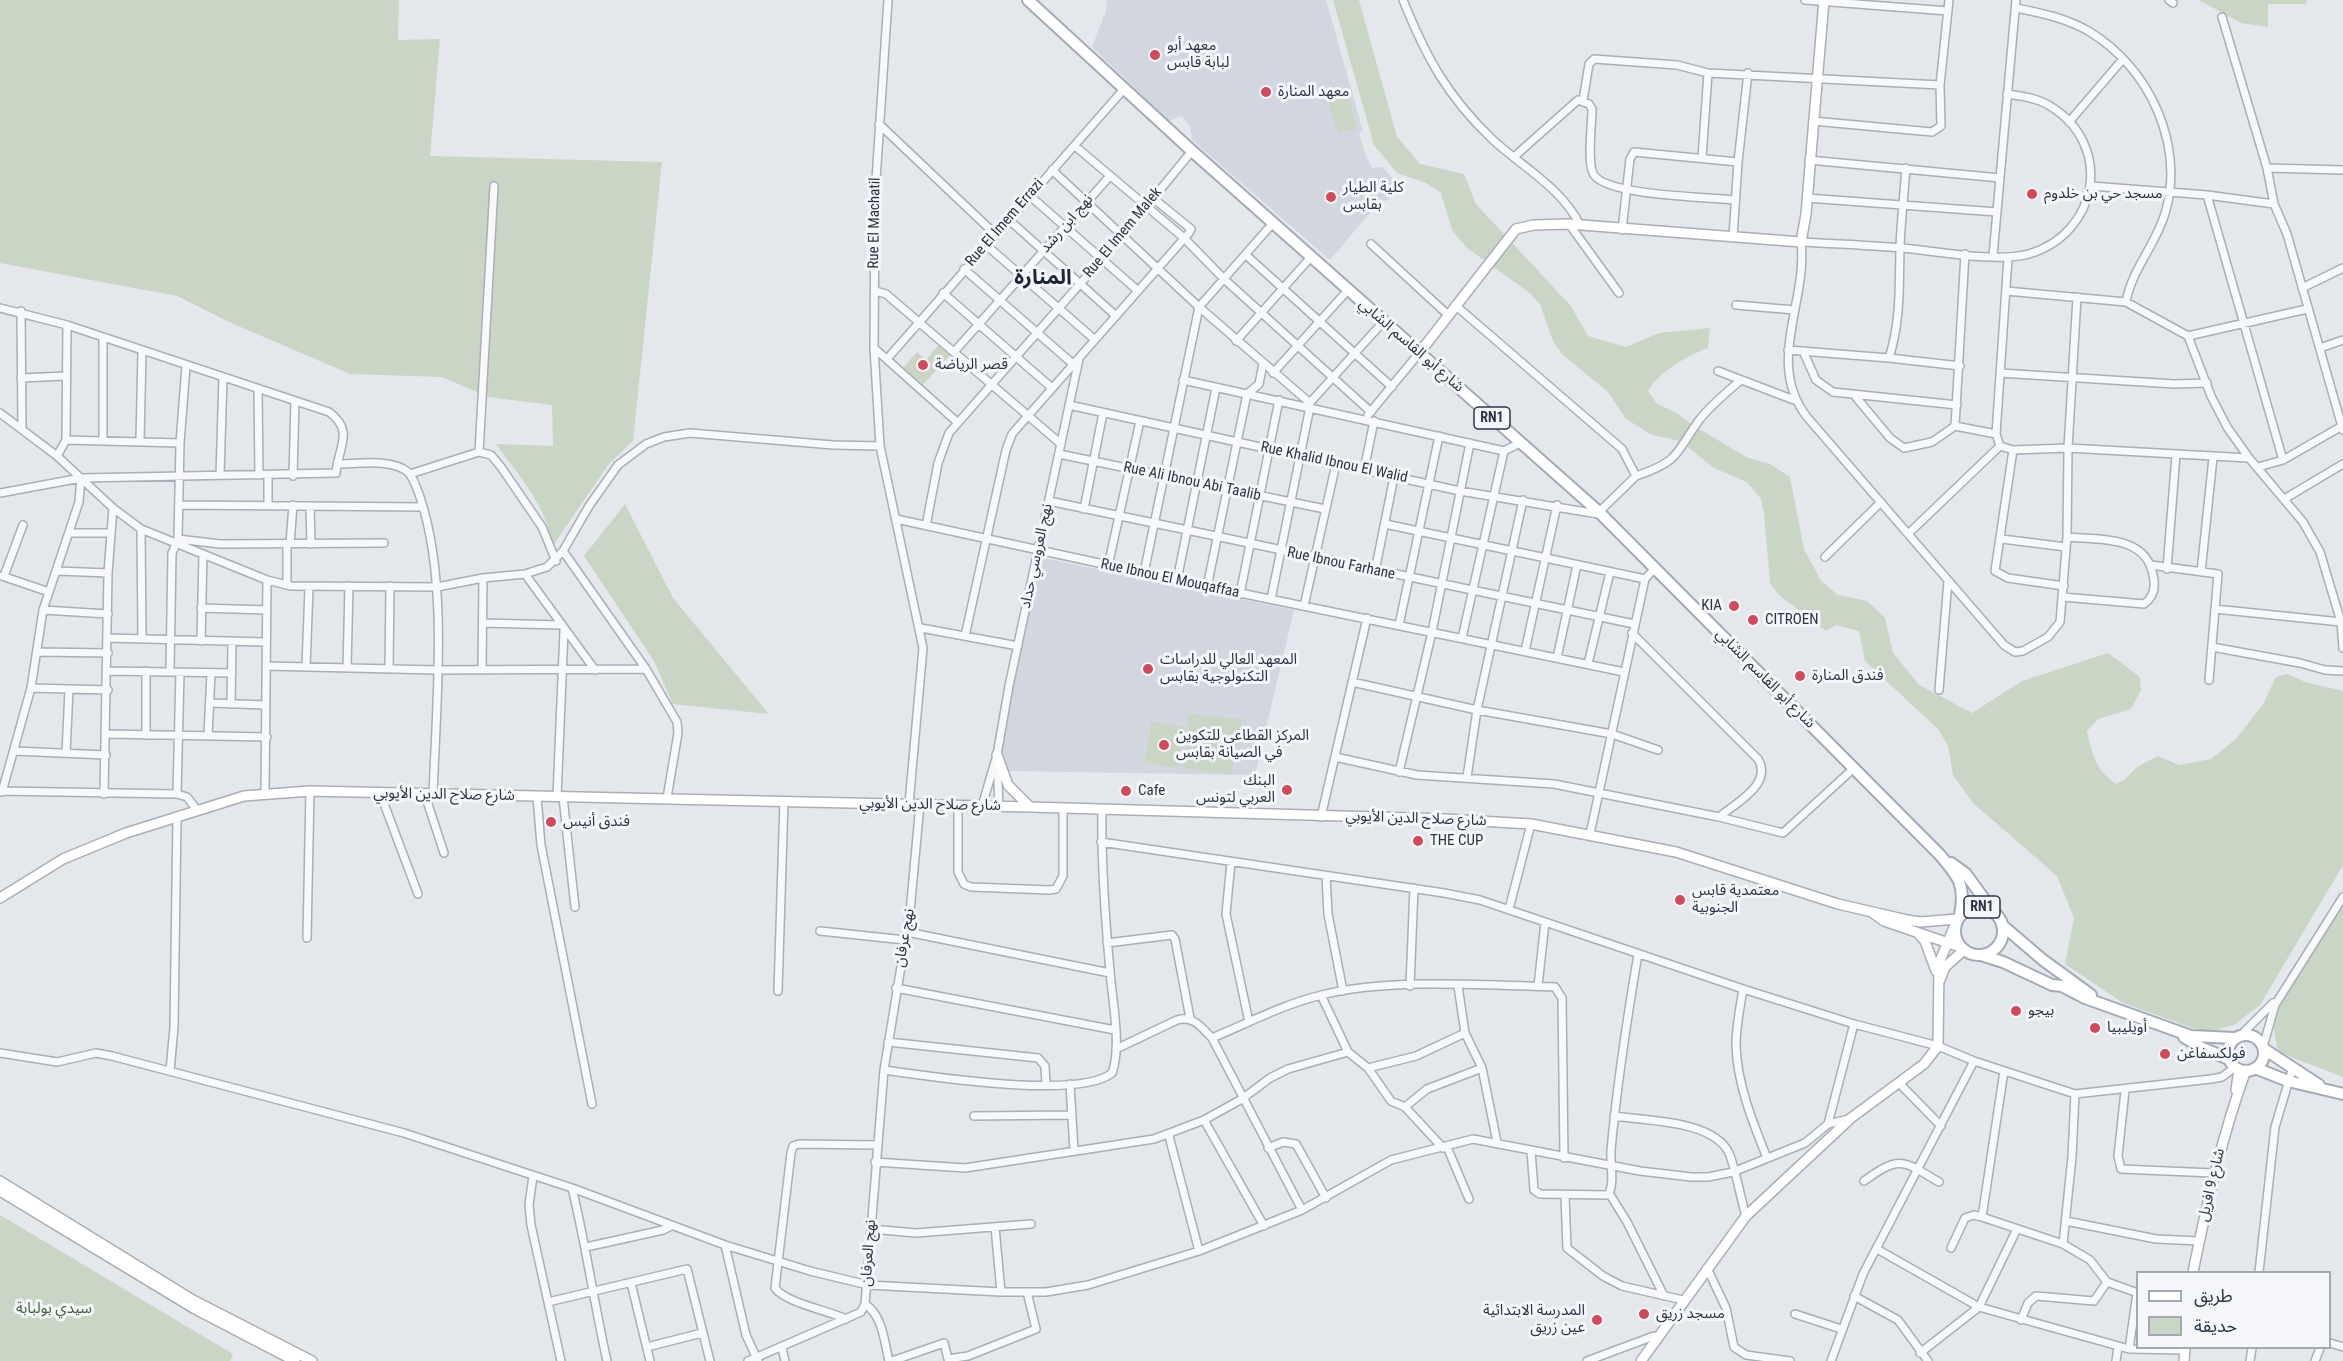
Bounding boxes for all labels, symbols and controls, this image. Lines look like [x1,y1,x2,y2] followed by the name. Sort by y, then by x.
[1167,37,1229,72] place label: معهد أبو لبابة قابس
[1148,48,1162,62] marker: معهد أبو لبابة قابس
[1278,83,1349,101] place label: معهد المنارة
[1259,85,1273,99] marker: معهد المنارة
[962,175,1048,271] street label: Rue El Imem Errazi
[865,177,885,269] street label: Rue El Machatil
[1343,179,1404,214] place label: كلية الطيار بقابس
[1080,184,1166,282] street label: Rue El Imem Malek
[2044,185,2163,203] place label: مسجد حي بن خلدوم
[2025,187,2039,201] marker: مسجد حي بن خلدوم
[1324,190,1338,204] marker: كلية الطيار بقابس
[1037,191,1097,257] street label: نهج ابن رشد
[1014,266,1072,292] district label: المنارة
[1355,295,1467,397] street label: شارع أبو القاسم الشابي
[935,356,1008,374] place label: قصر الرياضة
[916,358,930,372] marker: قصر الرياضة
[1474,407,1510,429] road number: RN1
[1259,439,1409,487] street label: Rue Khalid Ibnou El Walid
[1122,459,1262,505] street label: Rue Ali Ibnou Abi Taalib
[1017,502,1057,610] street label: نهج العروسي حداد
[1285,544,1397,584] street label: Rue Ibnou Farhane
[1099,556,1241,602] street label: Rue Ibnou El Mouqaffaa
[1701,597,1722,615] place label: KIA
[1727,599,1741,613] marker: KIA
[1765,611,1819,629] place label: CITROEN
[1746,613,1760,627] marker: CITROEN
[1712,626,1818,732] street label: شارع أبو القاسم الشابي
[1160,651,1297,686] place label: المعهد العالي للدراسات التكنولوجية بقابس
[1141,662,1155,676] marker: المعهد العالي للدراسات التكنولوجية بقابس
[1812,667,1884,685] place label: فندق المنارة
[1793,669,1807,683] marker: فندق المنارة
[1176,727,1309,762] place label: المركز القطاعى للتكوين في الصيانة بقابس
[1157,738,1171,752] marker: المركز القطاعى للتكوين في الصيانة بقابس
[1196,772,1275,807] place label: البنك العربي لتونس
[1138,782,1165,800] place label: Cafe
[1280,783,1294,797] marker: البنك العربي لتونس
[1119,784,1133,798] marker: Cafe
[373,785,515,805] street label: شارع صلاح الدين الأيوبي
[859,795,1001,815] street label: شارع صلاح الدين الأيوبي
[1345,808,1487,830] street label: شارع صلاح الدين الأيوبي
[563,813,630,831] place label: فندق أنيس
[544,815,558,829] marker: فندق أنيس
[1430,832,1483,850] place label: THE CUP
[1411,834,1425,848] marker: THE CUP
[1692,882,1779,917] place label: معتمدية قابس الجنوبية
[1673,893,1687,907] marker: معتمدية قابس الجنوبية
[1964,896,2000,918] road number: RN1
[891,907,919,969] street label: نهج عرفان
[2028,1002,2054,1020] place label: بيجو
[2009,1004,2023,1018] marker: بيجو
[2107,1019,2147,1037] place label: أويليبيا
[2088,1021,2102,1035] marker: أويليبيا
[2177,1045,2245,1063] place label: فولكسفاغن
[2158,1047,2172,1061] marker: فولكسفاغن
[2195,1147,2229,1223] street label: شارع 9 افريل
[858,1219,880,1287] street label: نهج العرفان
[2136,1271,2331,1349] legend
[2194,1285,2233,1306] text: طريق
[16,1300,92,1318] park label: سيدي بولبابة
[1483,1302,1585,1337] place label: المدرسة الابتدائية عين زريق
[1656,1305,1725,1323] place label: مسجد زريق
[1637,1307,1651,1321] marker: مسجد زريق
[1590,1313,1604,1327] marker: المدرسة الابتدائية عين زريق
[2194,1315,2237,1336] text: حديقة

